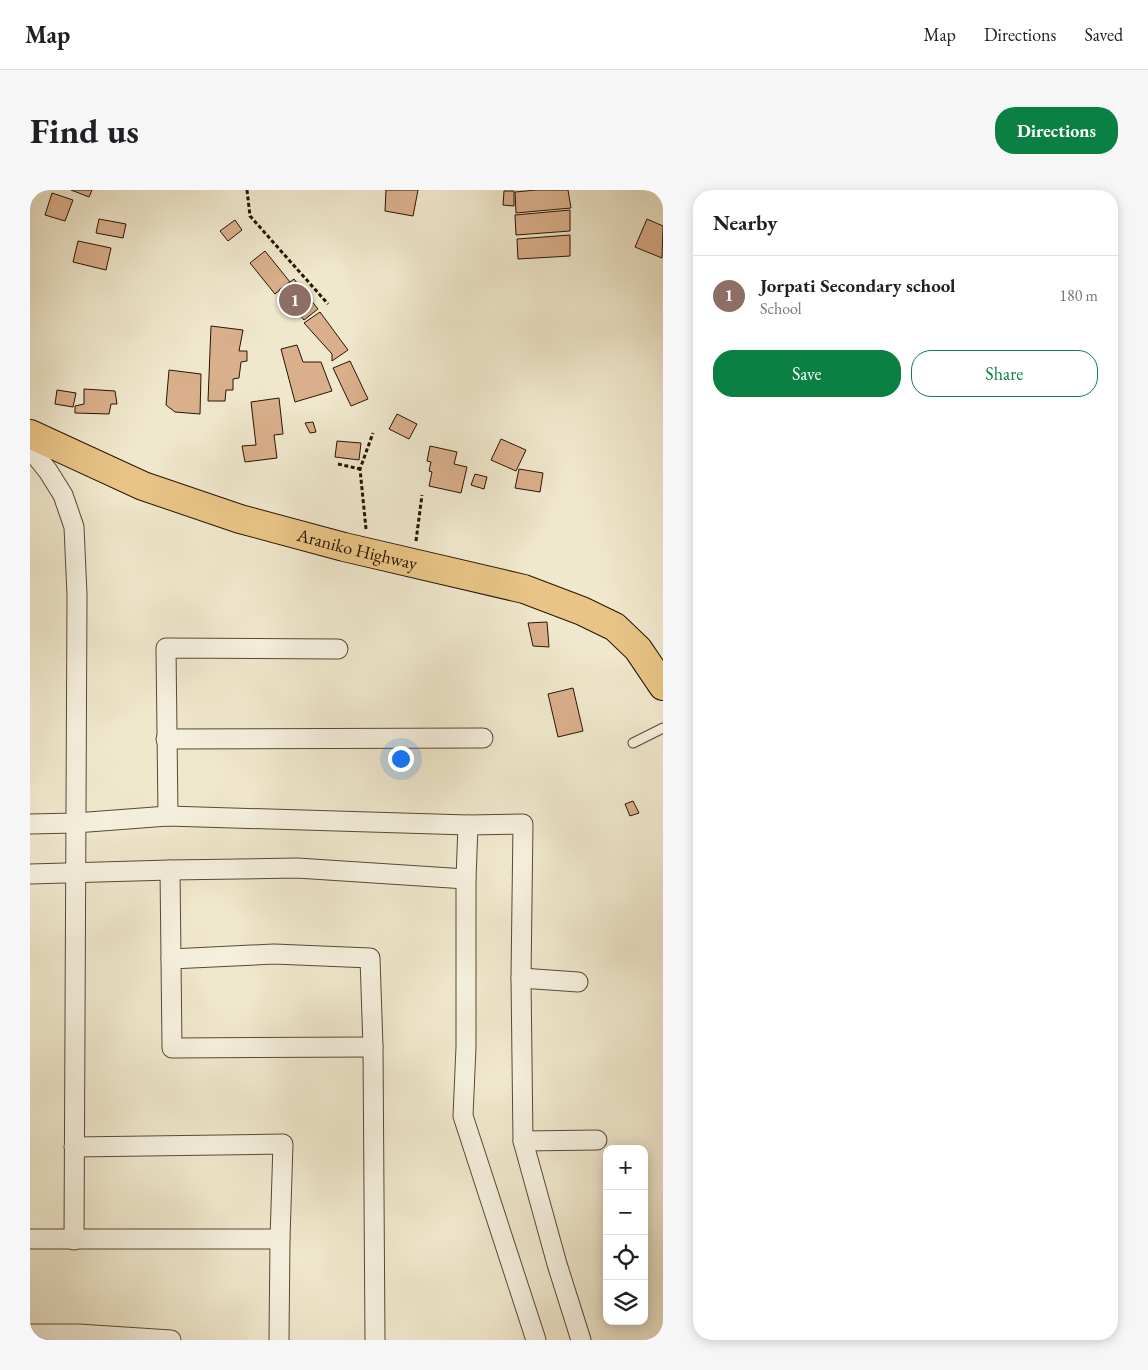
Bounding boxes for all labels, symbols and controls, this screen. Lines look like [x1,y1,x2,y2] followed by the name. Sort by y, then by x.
[25,19,70,50] text: Map
[924,23,956,46] text: Map
[984,23,1056,46] text: Directions
[1084,23,1123,46] text: Saved
[995,107,1118,154] button: Directions
[30,108,139,153] text: Find us
[713,209,777,236] text: Nearby
[760,273,955,298] text: Jorpati Secondary school
[279,281,311,319] pin: 1
[725,285,733,306] text: 1
[1059,285,1098,306] text: 180 m
[760,298,802,319] text: School
[713,350,901,397] button: Save
[911,350,1098,397] button: Share
[294,523,420,575] street label: Araniko Highway
[388,746,414,772] your location
[603,1145,648,1325] map controls
[603,1145,648,1190] button: +
[603,1190,648,1235] button: −
[603,1235,648,1280] button: locate
[603,1280,648,1325] button: layers

